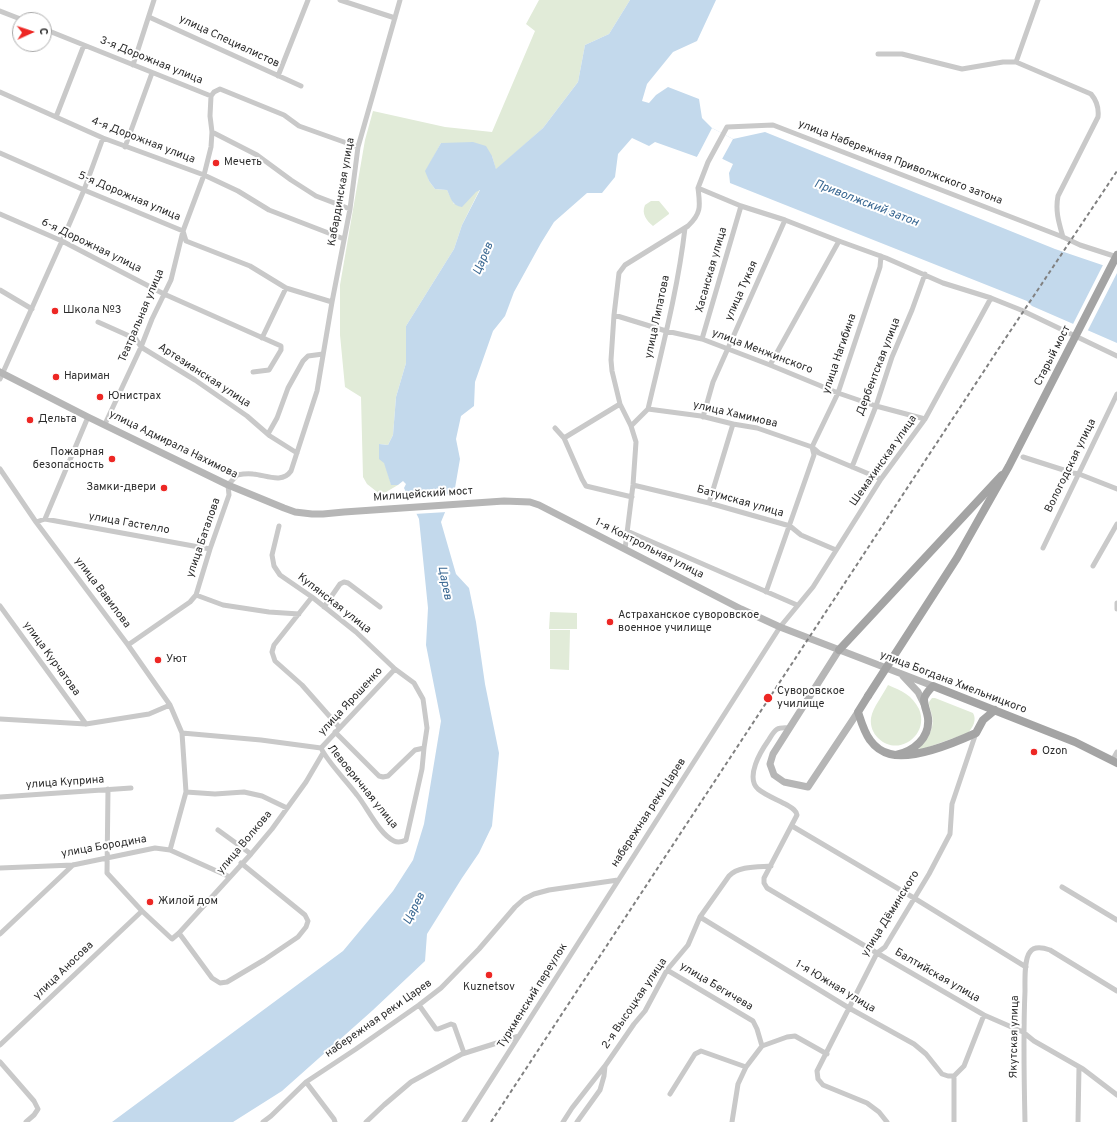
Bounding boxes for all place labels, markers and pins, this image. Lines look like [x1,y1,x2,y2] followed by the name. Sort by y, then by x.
[224,156,262,170] place label: Мечеть
[211,158,221,168] marker: Мечеть
[63,304,121,318] place label: Школа №3
[50,306,60,316] marker: Школа №3
[64,370,110,384] place label: Нариман
[51,372,61,382] marker: Нариман
[108,390,161,404] place label: Юнистрах
[95,392,105,402] marker: Юнистрах
[38,413,76,427] place label: Дельта
[25,415,35,425] marker: Дельта
[33,446,104,472] place label: Пожарная безопасность
[107,454,117,464] marker: Пожарная безопасность
[86,481,156,495] place label: Замки-двери
[159,483,169,493] marker: Замки-двери
[618,609,759,635] place label: Астраханское суворовское военное училище
[605,617,615,627] marker: Астраханское суворовское военное училище
[166,653,187,667] place label: Уют
[153,655,163,665] marker: Уют
[777,685,845,711] place label: Суворовское училище
[762,692,774,704] marker: Суворовское училище
[1042,745,1068,759] place label: Ozon
[1029,747,1039,757] marker: Ozon
[158,895,218,909] place label: Жилой дом
[145,897,155,907] marker: Жилой дом
[484,970,494,980] marker: Kuznetsov
[463,981,515,995] place label: Kuznetsov

